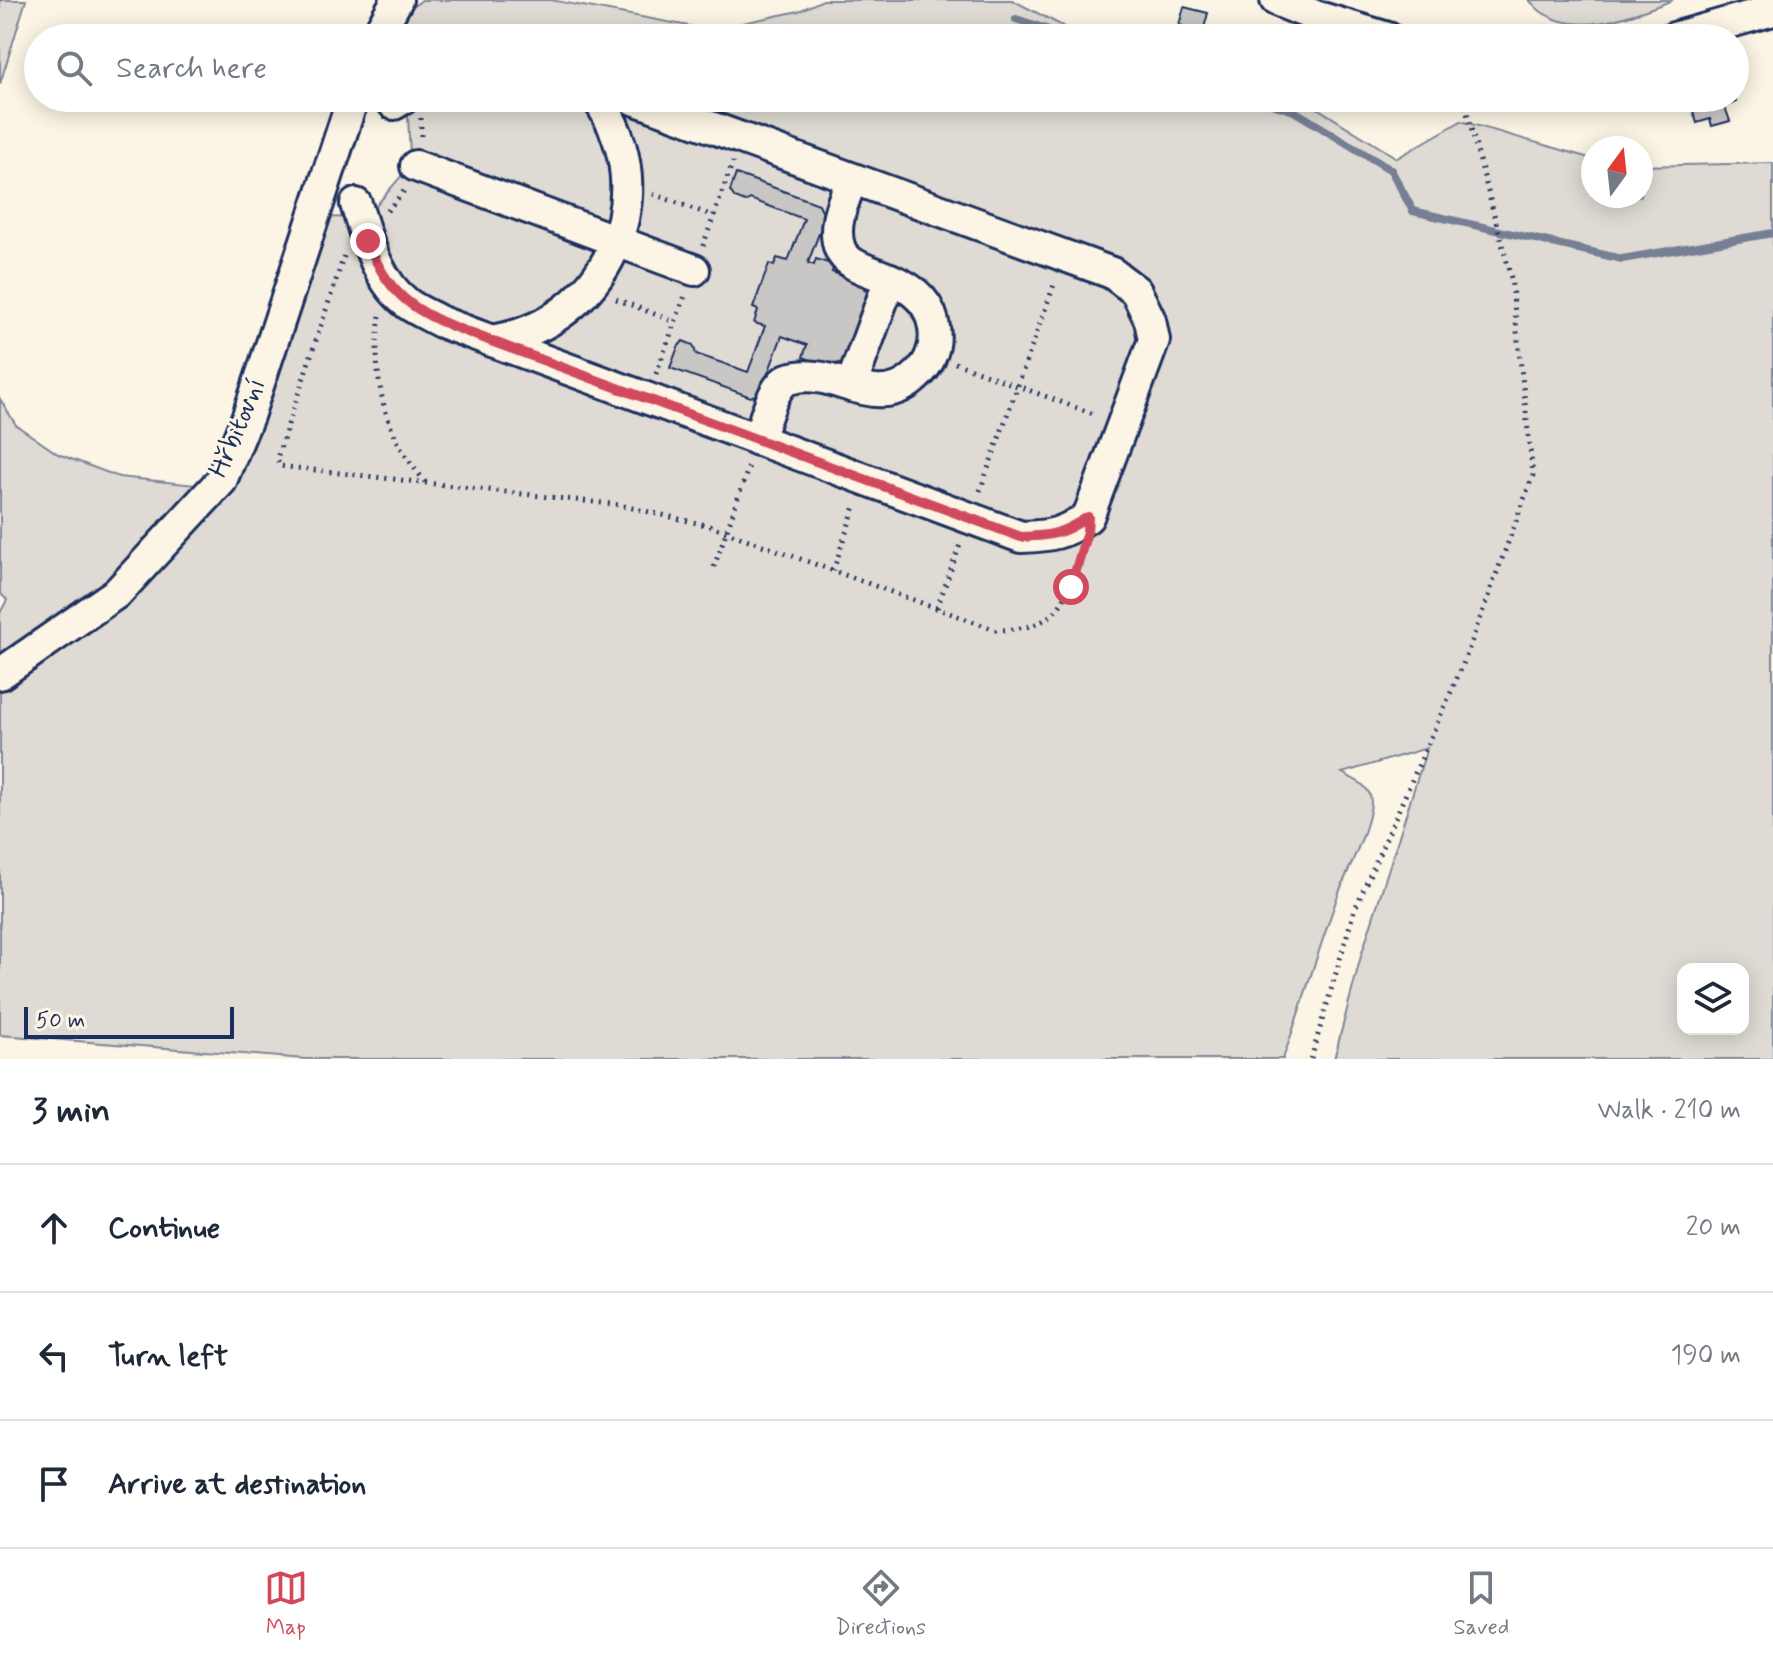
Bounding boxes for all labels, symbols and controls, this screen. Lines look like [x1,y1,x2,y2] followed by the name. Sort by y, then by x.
[24,24,1749,112] search box
[52,46,96,90] icon: search
[116,49,267,88] text: Search here
[1581,136,1653,208] north arrow
[350,223,386,259] route end
[200,372,276,484] street label: Hřbitovní
[1053,569,1089,605] route start
[1677,963,1749,1035] map controls
[1677,963,1749,1035] button: layers
[24,1003,234,1039] scale bar
[36,1007,85,1035] text: 50 m
[32,1089,110,1134] text: 3 min
[1598,1094,1741,1128] text: Walk · 210 m
[32,1206,76,1250] icon: ahead
[108,1209,220,1248] text: Continue
[1686,1211,1741,1245] text: 20 m
[32,1334,76,1378] icon: left
[108,1337,228,1376] text: Turn left
[1671,1339,1741,1373] text: 190 m
[32,1462,76,1506] icon: arrive
[108,1465,366,1504] text: Arrive at destination
[264,1566,308,1642] tab: Map
[835,1566,926,1642] tab: Directions
[1454,1566,1509,1642] tab: Saved

